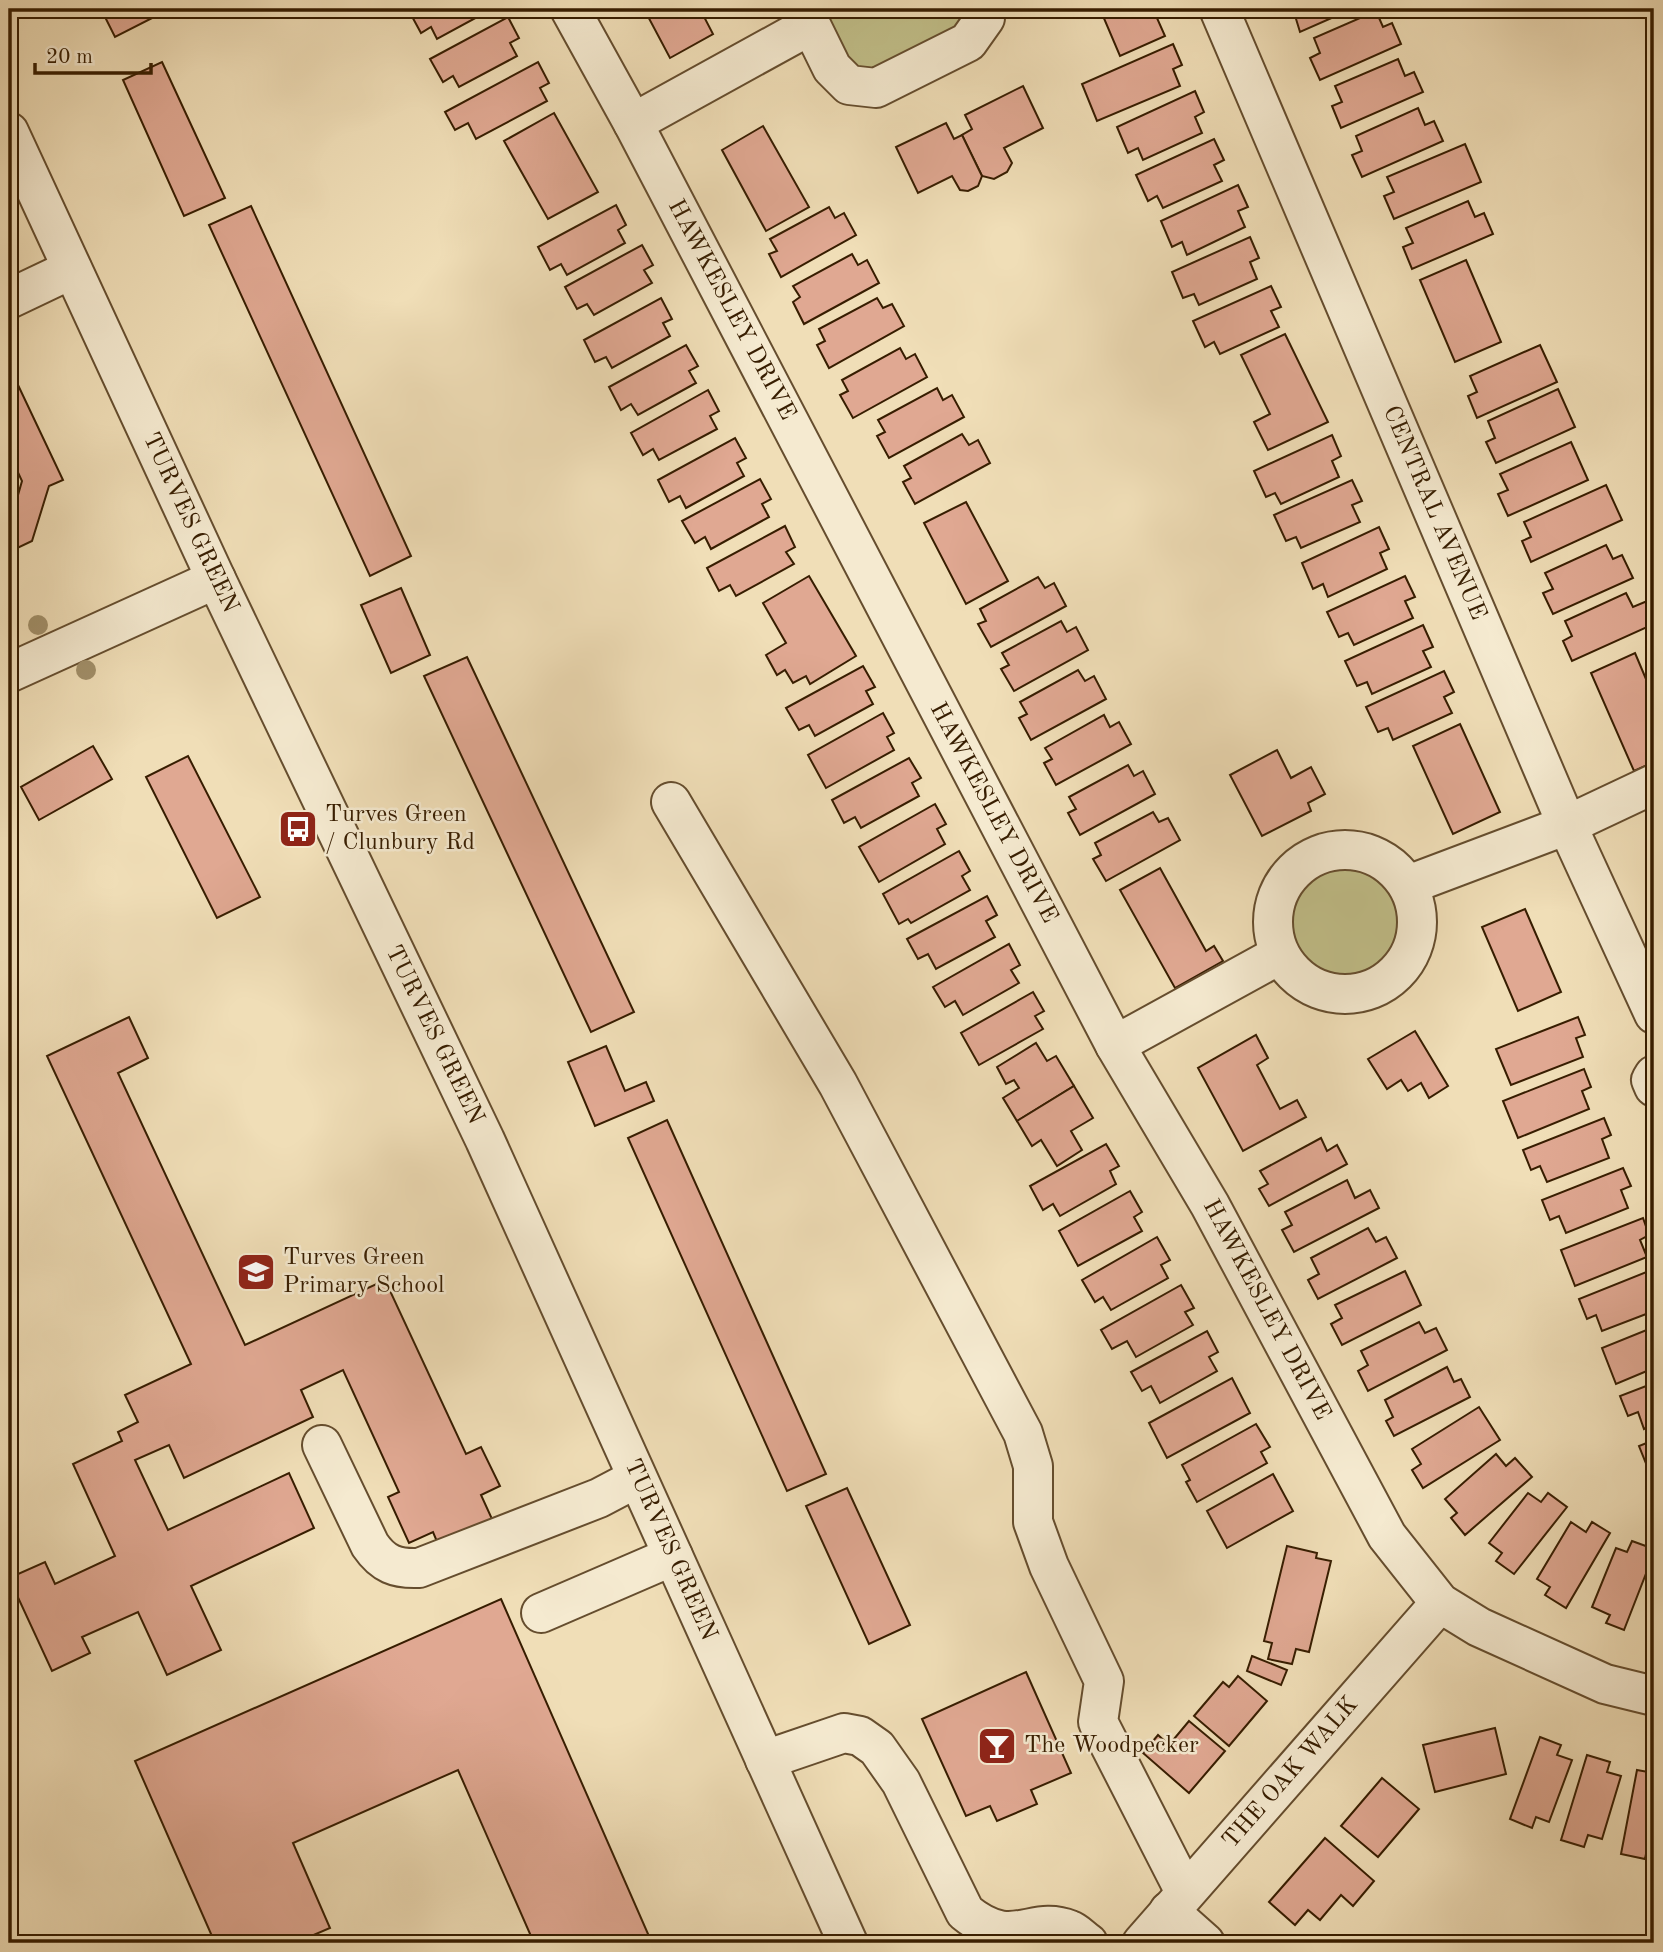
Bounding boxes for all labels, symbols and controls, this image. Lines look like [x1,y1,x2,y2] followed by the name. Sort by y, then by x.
[35,32,150,76] scale bar
[46,47,93,68] text: 20 m
[663,196,799,424] street label: HAWKESLEY DRIVE
[1378,403,1490,623] street label: CENTRAL AVENUE
[138,429,242,617] street label: TURVES GREEN
[925,699,1061,927] street label: HAWKESLEY DRIVE
[325,803,475,855] place label: Turves Green / Clunbury Rd
[277,808,319,850] bus stop icon: Turves Green / Clunbury Rd
[380,942,488,1128] street label: TURVES GREEN
[1198,1196,1334,1424] street label: HAWKESLEY DRIVE
[283,1246,445,1298] place label: Turves Green Primary School
[235,1251,277,1293] school or university icon: Turves Green Primary School
[619,1456,721,1644] street label: TURVES GREEN
[1219,1692,1363,1854] street label: THE OAK WALK
[976,1725,1018,1767] bar icon: The Woodpecker
[1024,1734,1199,1758] place label: The Woodpecker

